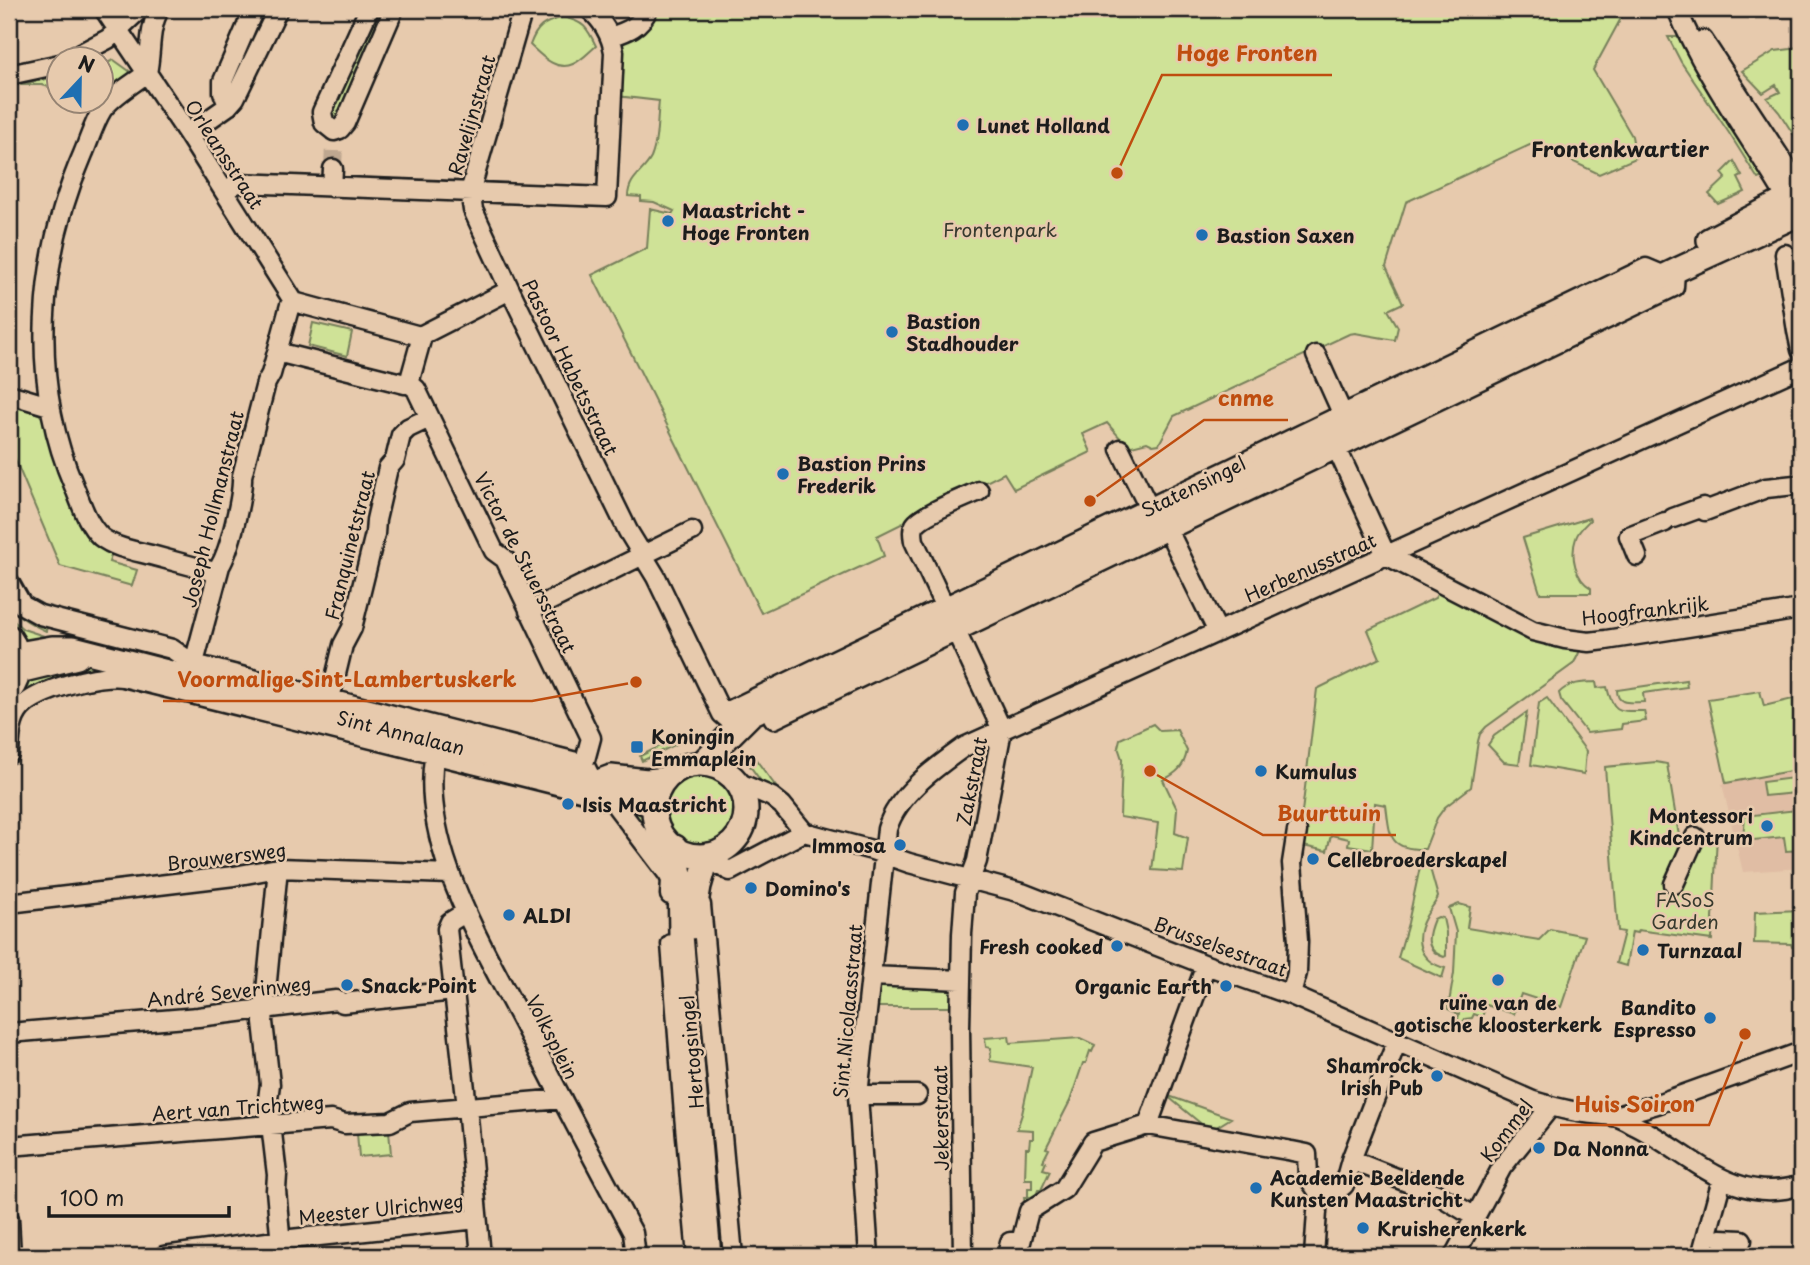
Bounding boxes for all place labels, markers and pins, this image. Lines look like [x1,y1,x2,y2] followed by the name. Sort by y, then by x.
[1162,33,1332,75] callout: Hoge Fronten
[977,111,1110,139] place label: Lunet Holland
[955,117,971,133] marker: Lunet Holland
[682,196,810,246] place label: Maastricht - Hoge Fronten
[660,213,676,229] marker: Maastricht - Hoge Fronten
[1216,221,1355,249] place label: Bastion Saxen
[1194,227,1210,243] marker: Bastion Saxen
[906,307,1019,357] place label: Bastion Stadhouder
[884,324,900,340] marker: Bastion Stadhouder
[1204,378,1288,420] callout: cnme
[797,449,926,499] place label: Bastion Prins Frederik
[775,466,791,482] marker: Bastion Prins Frederik
[163,659,532,701] callout: Voormalige Sint-Lambertuskerk
[651,722,756,772] place label: Koningin Emmaplein
[629,739,645,755] marker: Koningin Emmaplein
[1275,757,1357,785] place label: Kumulus
[1253,763,1269,779] marker: Kumulus
[582,790,727,818] place label: Isis Maastricht
[1263,793,1396,835] callout: Buurttuin
[560,796,576,812] marker: Isis Maastricht
[1629,801,1753,851] place label: Montessori Kindcentrum
[1759,818,1775,834] marker: Montessori Kindcentrum
[811,831,886,859] place label: Immosa
[892,837,908,853] marker: Immosa
[1327,845,1508,873] place label: Cellebroederskapel
[1305,851,1321,867] marker: Cellebroederskapel
[765,874,850,902] place label: Domino's
[743,880,759,896] marker: Domino's
[522,901,571,929] place label: ALDI
[501,907,517,923] marker: ALDI
[979,932,1103,960] place label: Fresh cooked
[1657,936,1742,964] place label: Turnzaal
[1109,938,1125,954] marker: Fresh cooked
[1635,942,1651,958] marker: Turnzaal
[361,971,477,999] place label: Snack Point
[1075,972,1212,1000] place label: Organic Earth
[1490,972,1506,988] marker: ruïne van de gotische kloosterkerk
[339,977,355,993] marker: Snack Point
[1218,978,1234,994] marker: Organic Earth
[1394,988,1602,1038] place label: ruïne van de gotische kloosterkerk
[1613,993,1696,1043] place label: Bandito Espresso
[1702,1010,1718,1026] marker: Bandito Espresso
[1326,1051,1423,1101] place label: Shamrock Irish Pub
[1429,1068,1445,1084] marker: Shamrock Irish Pub
[1560,1083,1709,1125] callout: Huis Soiron
[1553,1134,1649,1162] place label: Da Nonna
[1531,1140,1547,1156] marker: Da Nonna
[1269,1163,1465,1213] place label: Academie Beeldende Kunsten Maastricht
[1248,1180,1264,1196] marker: Academie Beeldende Kunsten Maastricht
[1377,1214,1527,1242] place label: Kruisherenkerk
[1355,1220,1371,1236] marker: Kruisherenkerk

